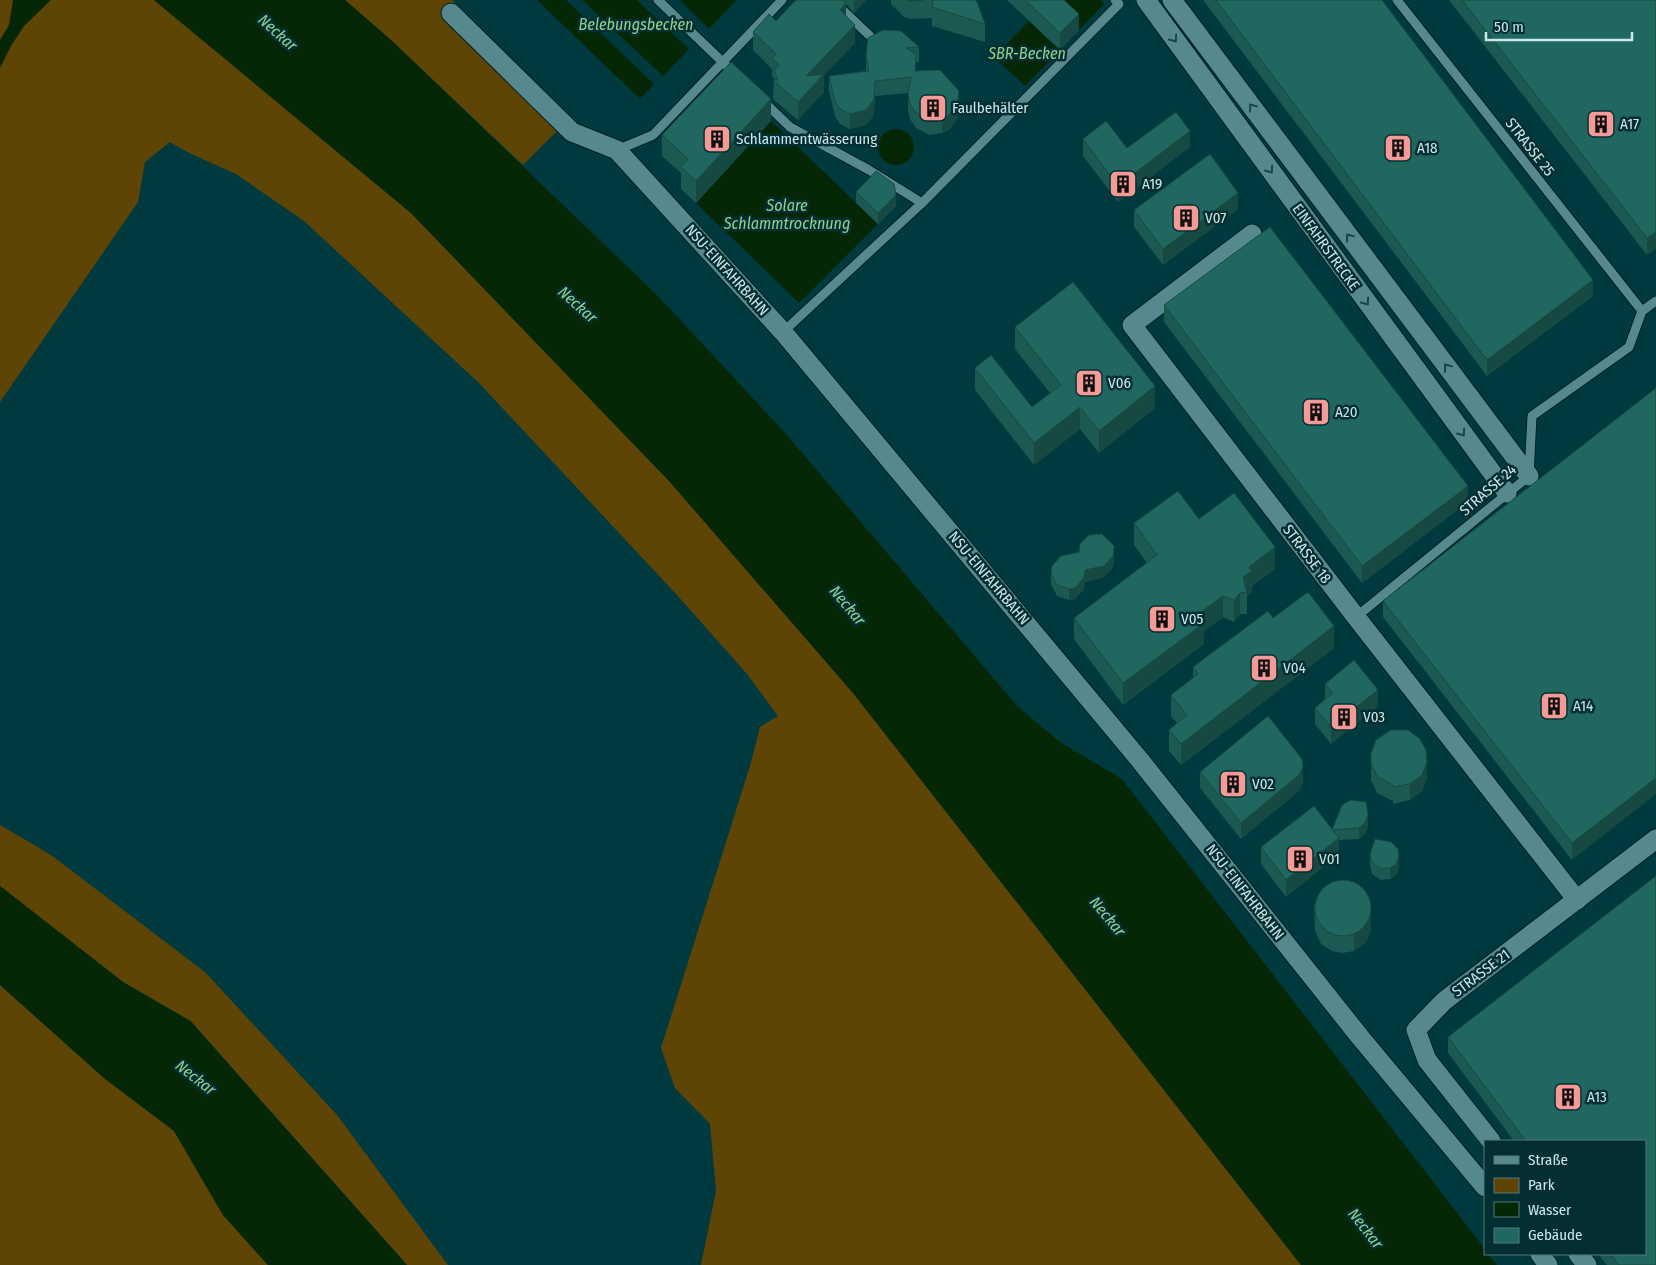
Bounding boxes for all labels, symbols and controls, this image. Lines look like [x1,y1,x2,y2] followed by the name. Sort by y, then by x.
[254,10,301,55] water label: Neckar
[1486,10,1632,42] scale bar
[579,15,693,34] water label: Belebungsbecken
[1494,18,1524,36] text: 50 m
[1169,33,1177,42] one-way arrow
[987,44,1066,63] water label: SBR-Becken
[918,93,948,123] building icon: Faulbehälter
[952,99,1029,117] place label: Faulbehälter
[1249,103,1258,113] one-way arrow
[1586,109,1616,139] building icon: A17
[1502,114,1558,180] street label: STRASSE 25
[1620,115,1639,133] place label: A17
[702,124,732,154] building icon: Schlammentwässerung
[736,130,877,148] place label: Schlammentwässerung
[1383,133,1413,163] building icon: A18
[1417,139,1438,157] place label: A18
[1265,164,1273,173] one-way arrow
[1108,169,1138,199] building icon: A19
[1142,175,1162,193] place label: A19
[723,196,850,233] water label: Solare Schlammtrocknung
[1289,200,1363,294] street label: EINFAHRSTRECKE
[1171,203,1201,233] building icon: V07
[1205,209,1226,227] place label: V07
[681,221,773,319] street label: NSU-EINFAHRBAHN
[1347,234,1355,243] one-way arrow
[554,282,601,327] water label: Neckar
[1360,296,1370,305] one-way arrow
[1444,363,1453,373] one-way arrow
[1074,368,1104,398] building icon: V06
[1108,374,1131,392] place label: V06
[1301,397,1331,427] building icon: A20
[1335,403,1358,421] place label: A20
[1457,427,1465,436] one-way arrow
[1456,461,1520,519] street label: STRASSE 24
[1279,521,1335,587] street label: STRASSE 18
[945,528,1033,628] street label: NSU-EINFAHRBAHN
[826,582,870,629] water label: Neckar
[1147,604,1177,634] building icon: V05
[1181,610,1203,628] place label: V05
[1249,653,1279,683] building icon: V04
[1283,659,1306,677] place label: V04
[1539,691,1569,721] building icon: A14
[1573,697,1593,715] place label: A14
[1329,702,1359,732] building icon: V03
[1363,708,1385,726] place label: V03
[1218,769,1248,799] building icon: V02
[1252,775,1274,793] place label: V02
[1202,841,1288,943] street label: NSU-EINFAHRBAHN
[1285,844,1315,874] building icon: V01
[1319,850,1340,868] place label: V01
[1086,893,1130,940] water label: Neckar
[1449,945,1513,1001] street label: STRASSE 21
[172,1056,220,1099] water label: Neckar
[1553,1082,1583,1112] building icon: A13
[1587,1088,1607,1106] place label: A13
[1484,1140,1646,1255] legend
[1528,1151,1568,1169] text: Straße
[1528,1176,1555,1194] text: Park
[1528,1201,1572,1219] text: Wasser
[1344,1204,1387,1253] water label: Neckar
[1528,1226,1583,1244] text: Gebäude

